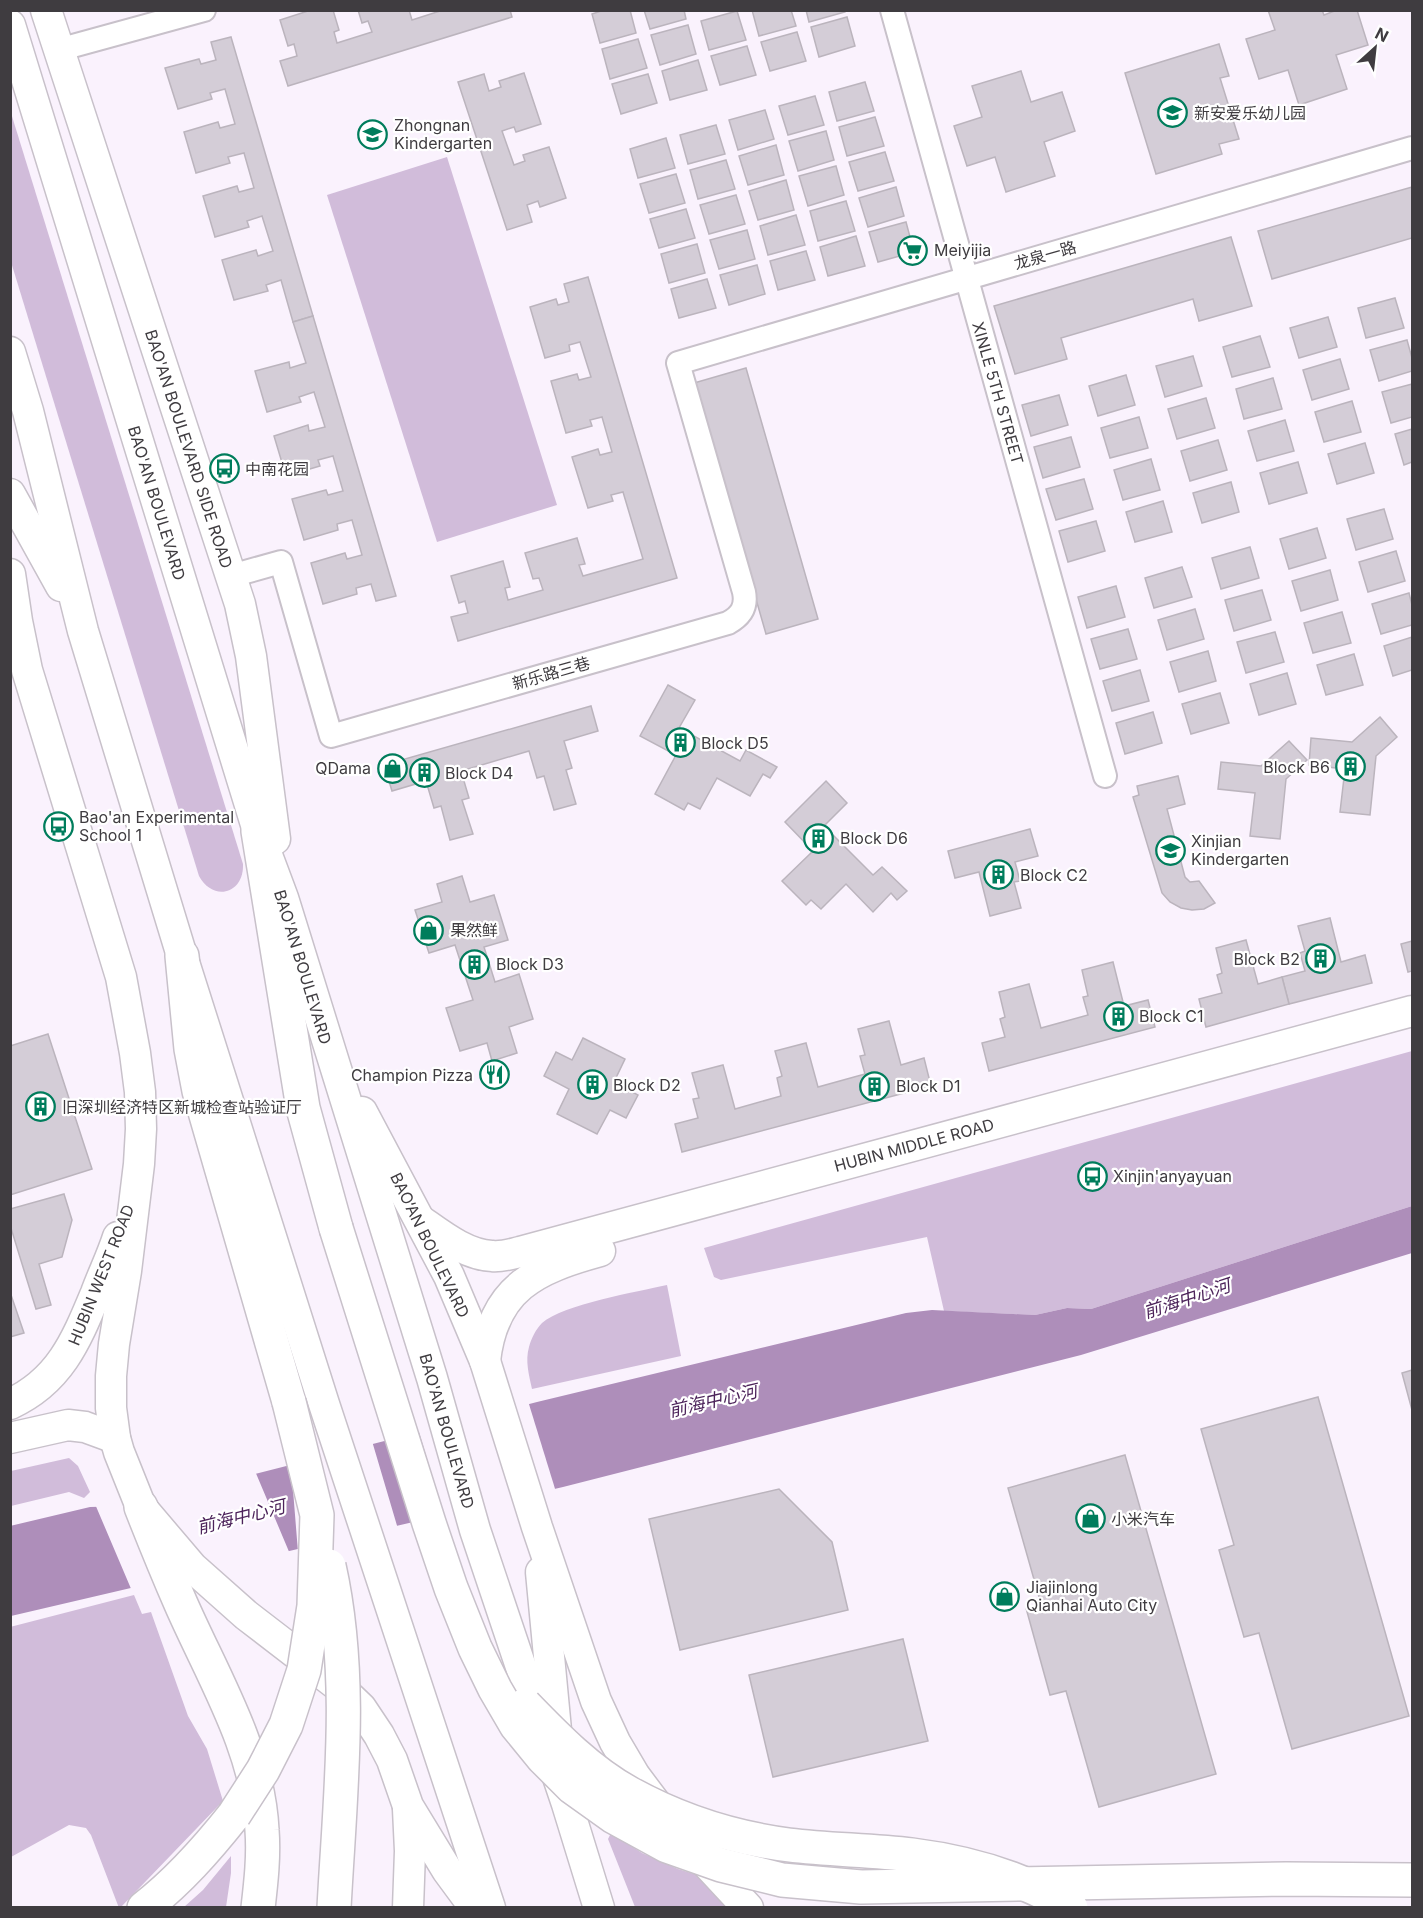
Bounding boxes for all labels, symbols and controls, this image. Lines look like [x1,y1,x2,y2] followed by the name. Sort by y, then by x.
[1345,18,1405,78] north arrow
[1372,23,1392,46] text: N
[1157,97,1189,129] school or university icon: 新安爱乐幼儿园
[1194,103,1306,123] place label: 新安爱乐幼儿园
[394,115,492,153] place label: Zhongnan Kindergarten
[357,118,389,150] school or university icon: Zhongnan Kindergarten
[897,234,929,266] supermarket icon: Meiyijia
[1011,237,1079,273] street label: 龙泉一路
[934,240,991,260] place label: Meiyijia
[968,319,1028,467] street label: XINLE 5TH STREET
[141,327,237,571] street label: BAO'AN BOULEVARD SIDE ROAD
[124,423,190,583] street label: BAO'AN BOULEVARD
[208,453,240,485] bus stop icon: 中南花园
[245,459,309,479] place label: 中南花园
[510,652,592,694] street label: 新乐路三巷
[664,727,696,759] building icon: Block D5
[701,733,769,753] place label: Block D5
[1335,751,1367,783] building icon: Block B6
[376,752,408,784] shop icon: QDama
[408,757,440,789] building icon: Block D4
[1263,757,1330,777] place label: Block B6
[315,758,371,778] place label: QDama
[445,763,513,783] place label: Block D4
[79,807,234,845] place label: Bao'an Experimental School 1
[42,810,74,842] bus stop icon: Bao'an Experimental School 1
[803,822,835,854] building icon: Block D6
[840,828,908,848] place label: Block D6
[1191,831,1289,869] place label: Xinjian Kindergarten
[1154,834,1186,866] school or university icon: Xinjian Kindergarten
[983,859,1015,891] building icon: Block C2
[1020,865,1088,885] place label: Block C2
[270,887,336,1047] street label: BAO'AN BOULEVARD
[413,914,445,946] shop icon: 果然鲜
[450,920,498,940] place label: 果然鲜
[1305,943,1337,975] building icon: Block B2
[459,948,491,980] building icon: Block D3
[1233,949,1300,969] place label: Block B2
[496,954,564,974] place label: Block D3
[1102,1000,1134,1032] building icon: Block C1
[1139,1006,1204,1026] place label: Block C1
[478,1059,510,1091] restaurant icon: Champion Pizza
[351,1065,473,1085] place label: Champion Pizza
[576,1069,608,1101] building icon: Block D2
[859,1070,891,1102] building icon: Block D1
[613,1075,681,1095] place label: Block D2
[896,1076,960,1096] place label: Block D1
[25,1091,57,1123] building icon: 旧深圳经济特区新城检查站验证厅
[62,1097,302,1117] place label: 旧深圳经济特区新城检查站验证厅
[832,1114,996,1176] street label: HUBIN MIDDLE ROAD
[1076,1160,1108,1192] bus stop icon: Xinjin'anyayuan
[1113,1166,1232,1186] place label: Xinjin'anyayuan
[386,1169,474,1321] street label: BAO‘AN BOULEVARD
[64,1202,138,1348] street label: HUBIN WEST ROAD
[1141,1274,1236,1322] water label: 前海中心河
[415,1351,479,1511] street label: BAO'AN BOULEVARD
[667,1379,762,1421] water label: 前海中心河
[195,1495,290,1538] water label: 前海中心河
[1074,1503,1106,1535] shop icon: 小米汽车
[1111,1509,1175,1529] place label: 小米汽车
[1026,1577,1157,1615] place label: Jiajinlong Qianhai Auto City
[989,1580,1021,1612] shop icon: Jiajinlong Qianhai Auto City

